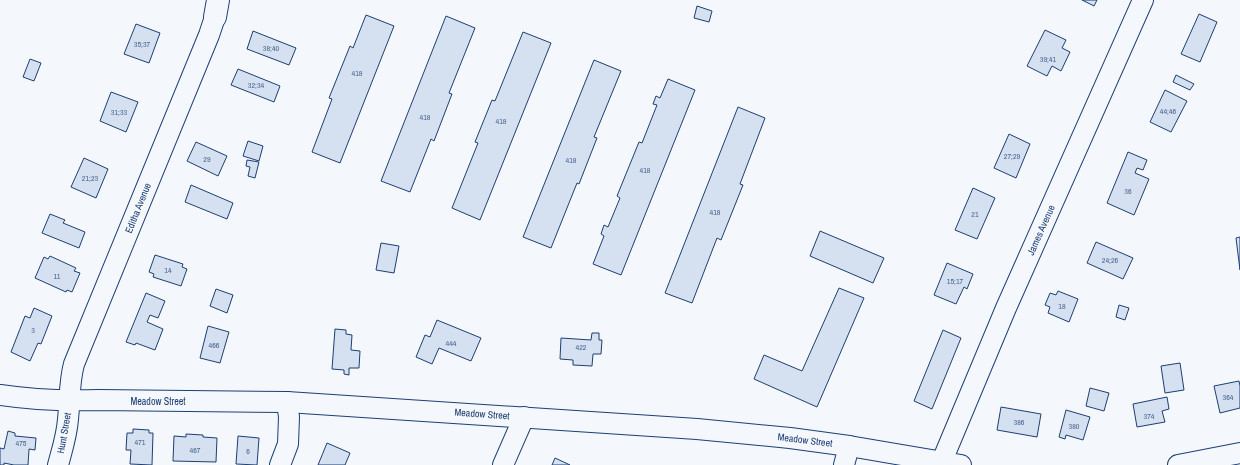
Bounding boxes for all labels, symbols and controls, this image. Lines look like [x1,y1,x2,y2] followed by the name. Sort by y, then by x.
[134,39,151,49] house number: 35;37
[263,43,280,53] house number: 38;40
[1040,54,1057,64] house number: 39;41
[352,68,363,78] house number: 418
[248,80,265,90] house number: 32;34
[1160,106,1177,116] house number: 44;46
[111,107,128,117] house number: 31;33
[420,112,431,122] house number: 418
[496,116,507,126] house number: 418
[1004,151,1021,161] house number: 27;29
[203,154,211,164] house number: 29
[566,155,577,165] house number: 418
[640,165,651,175] house number: 418
[82,173,99,183] house number: 21;23
[122,180,154,235] street label: Editha Avenue
[1124,186,1132,196] house number: 36
[1024,202,1058,257] street label: James Avenue
[710,207,721,217] house number: 418
[971,209,979,219] house number: 21
[1102,255,1119,265] house number: 24;26
[164,265,172,275] house number: 14
[54,271,61,281] house number: 11
[947,276,964,286] house number: 15;17
[1058,301,1066,311] house number: 18
[31,325,35,335] house number: 3
[446,338,457,348] house number: 444
[209,340,220,350] house number: 466
[576,342,587,352] house number: 422
[1223,392,1234,402] house number: 364
[130,395,186,408] street label: Meadow Street
[454,406,511,422] street label: Meadow Street
[54,411,74,455] street label: Hunt Street
[1144,411,1155,421] house number: 374
[1014,417,1025,427] house number: 386
[1069,421,1080,431] house number: 380
[777,430,834,450] street label: Meadow Street
[135,437,146,447] house number: 471
[16,438,27,448] house number: 475
[190,445,201,455] house number: 467
[246,446,250,456] house number: 6

